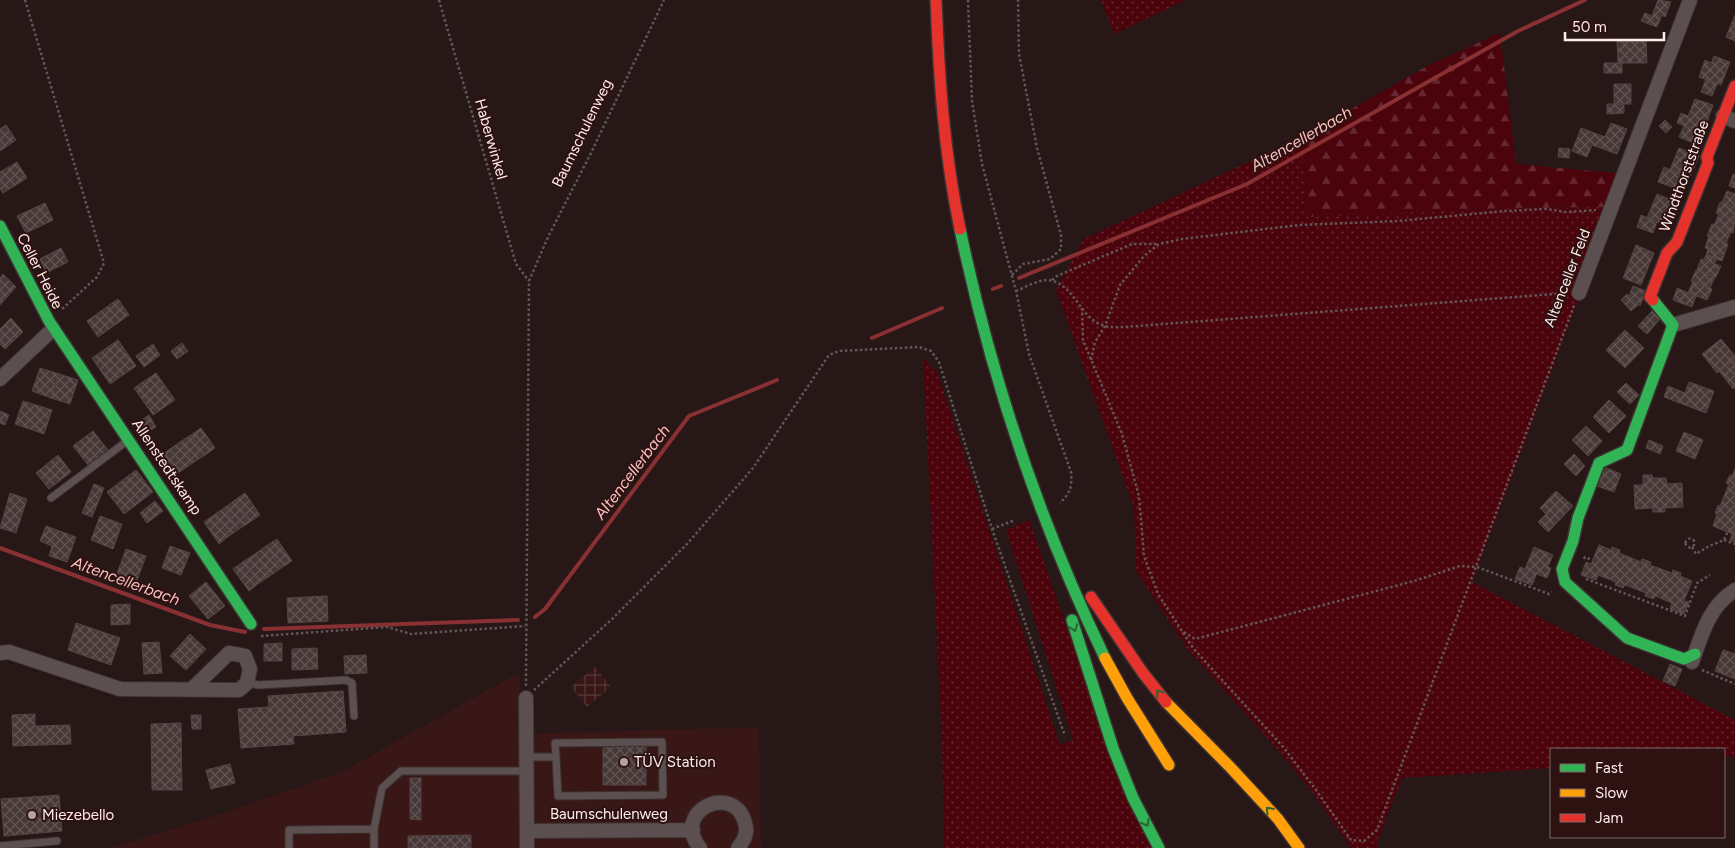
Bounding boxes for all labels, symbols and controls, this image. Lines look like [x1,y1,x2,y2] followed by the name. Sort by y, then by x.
[1565,10,1664,42] scale bar
[1572,18,1607,36] text: 50 m
[548,76,616,190] street label: Baumschulenweg
[471,97,511,181] street label: Haberwinkel
[1246,102,1355,176] water label: Altencellerbach
[1655,118,1713,234] street label: Windthorststraße
[1540,226,1594,330] street label: Altenceller Feld
[13,230,67,312] street label: Celler Heide
[128,416,206,519] street label: Allenstedtskamp
[590,421,674,524] water label: Altencellerbach
[69,552,183,609] water label: Altencellerbach
[1068,623,1078,632] one-way arrow
[1157,690,1165,699] one-way arrow
[1550,748,1725,838] legend
[634,753,716,771] place label: TÜV Station
[618,756,630,768] marker: TÜV Station
[1595,759,1624,777] text: Fast
[1595,784,1628,802] text: Slow
[550,805,668,823] street label: Baumschulenweg
[42,806,114,824] place label: Miezebello
[1266,806,1275,815] one-way arrow
[26,809,38,821] marker: Miezebello
[1595,809,1623,827] text: Jam
[1140,818,1150,827] one-way arrow

